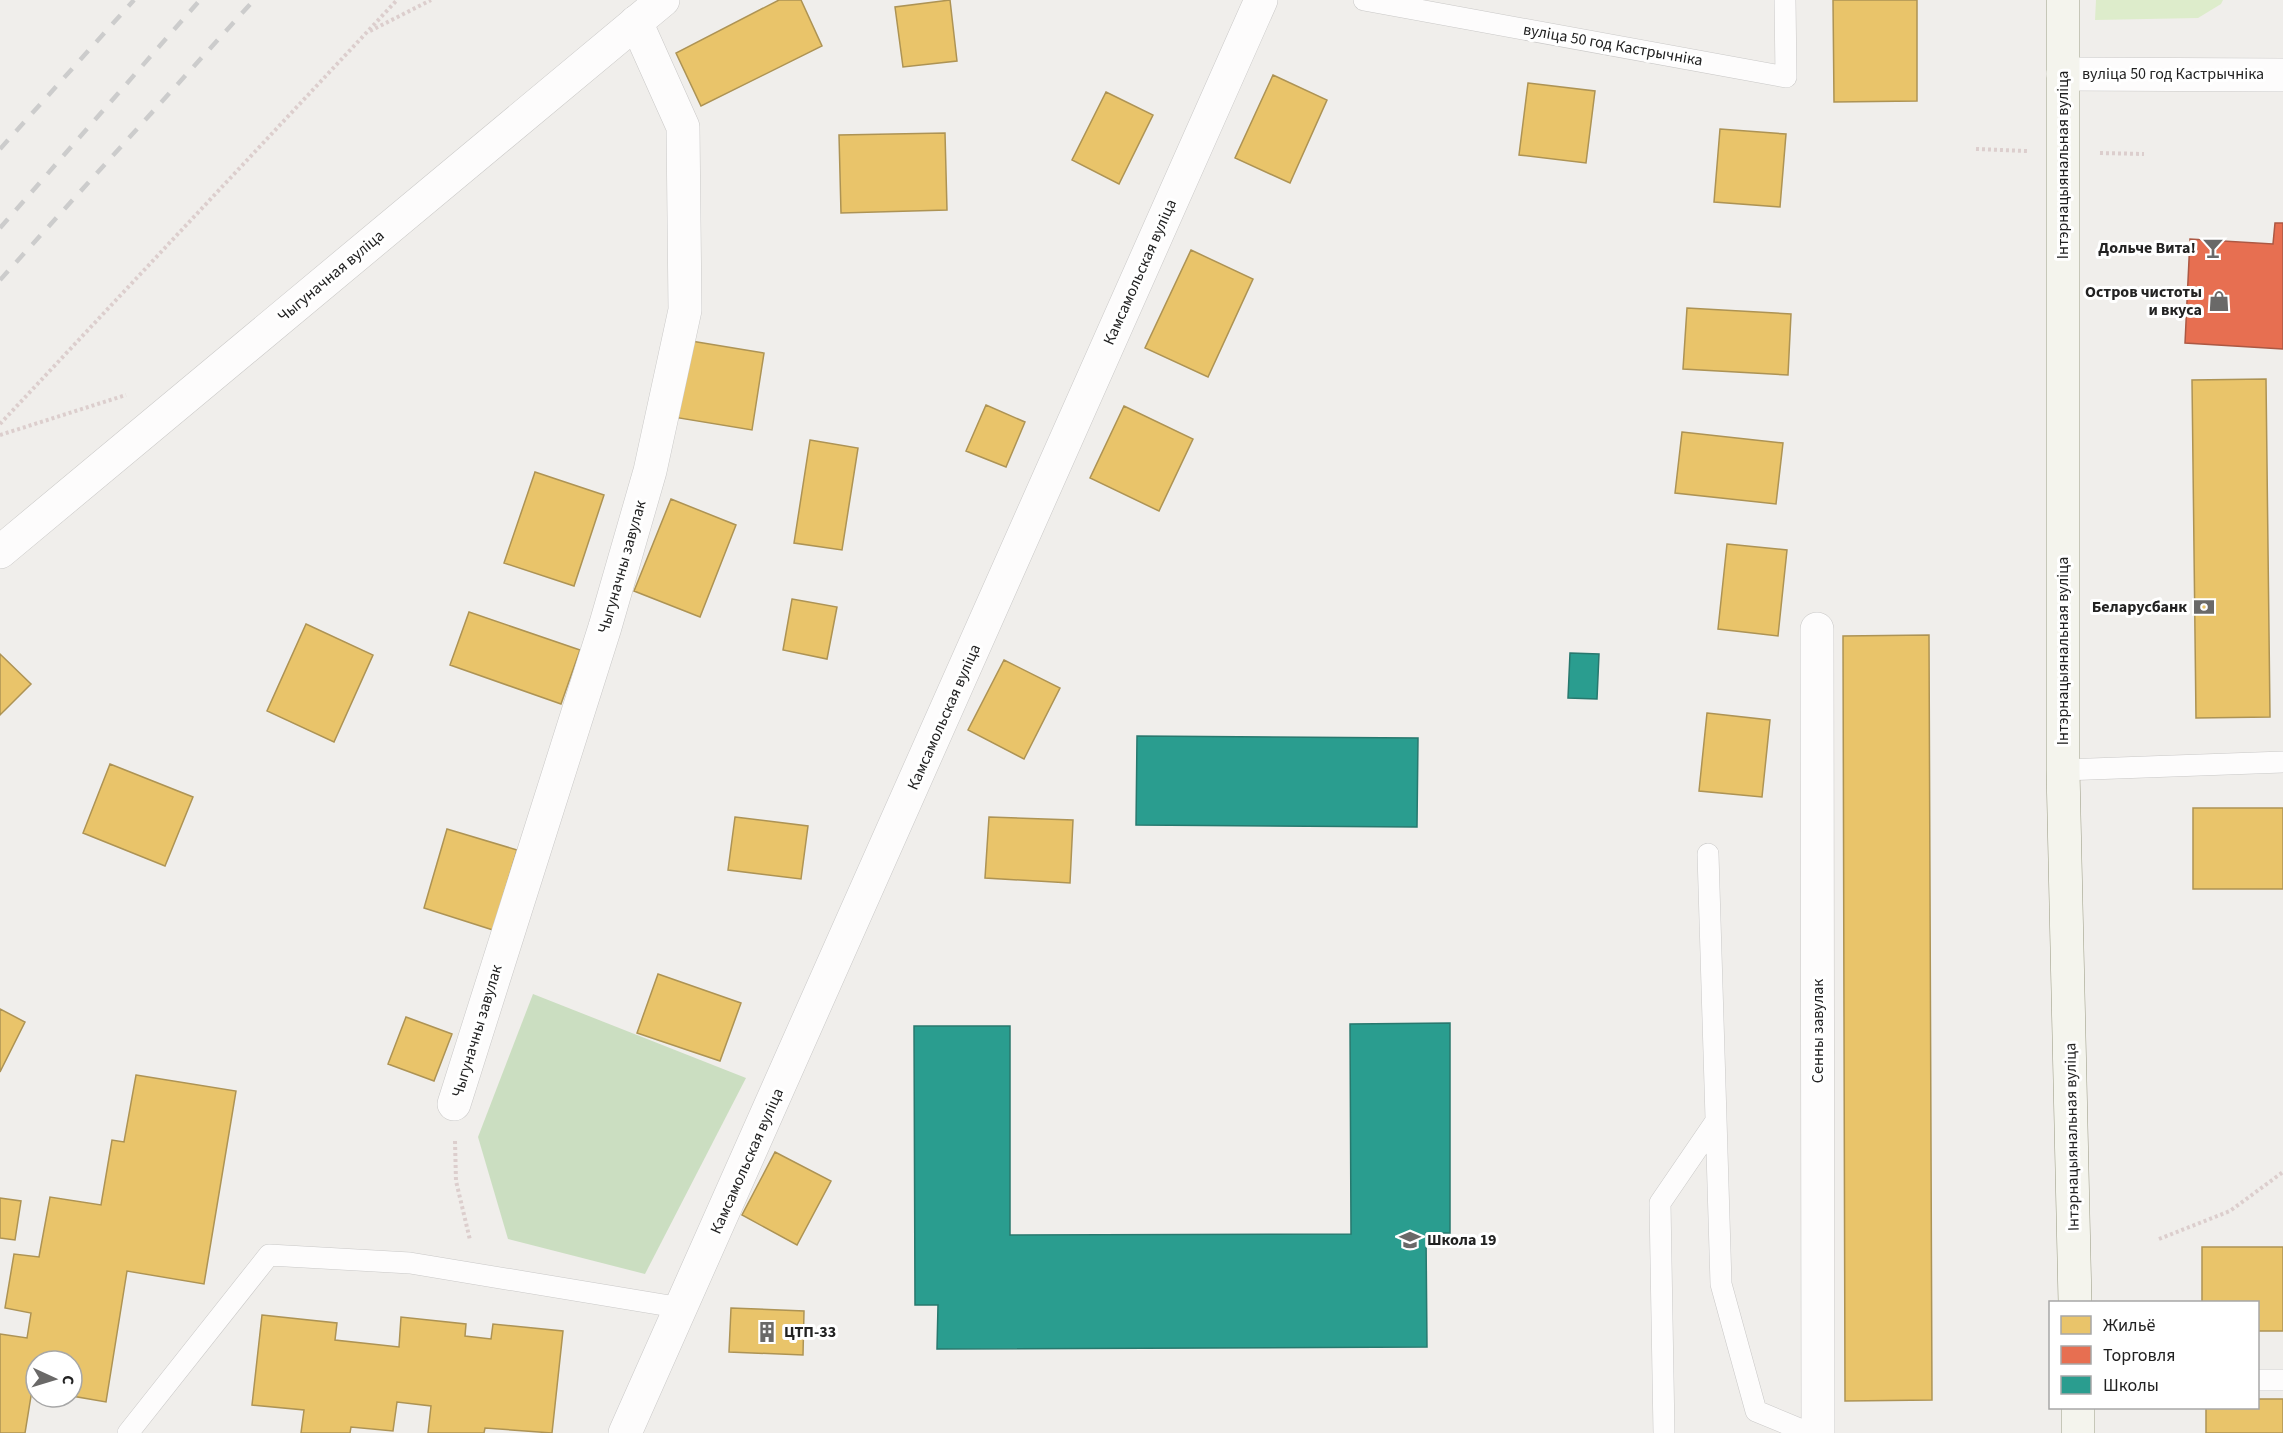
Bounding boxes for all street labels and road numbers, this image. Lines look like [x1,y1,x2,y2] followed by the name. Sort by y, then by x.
[1522,18,1704,72] street label: вуліца 50 год Кастрычніка
[2082,63,2264,85] street label: вуліца 50 год Кастрычніка
[2052,71,2074,259] street label: Інтэрнацыянальная вуліца
[1098,196,1182,348] street label: Камсамольская вуліца
[273,225,389,327] street label: Чыгуначная вуліца
[592,498,652,636] street label: Чыгуначны завулак
[2052,557,2074,745] street label: Інтэрнацыянальная вуліца
[902,641,986,793] street label: Камсамольская вуліца
[446,962,508,1100] street label: Чыгуначны завулак
[1807,979,1829,1083] street label: Сенны завулак
[2059,1043,2085,1231] street label: Інтэрнацыянальная вуліца
[705,1085,789,1237] street label: Камсамольская вуліца

